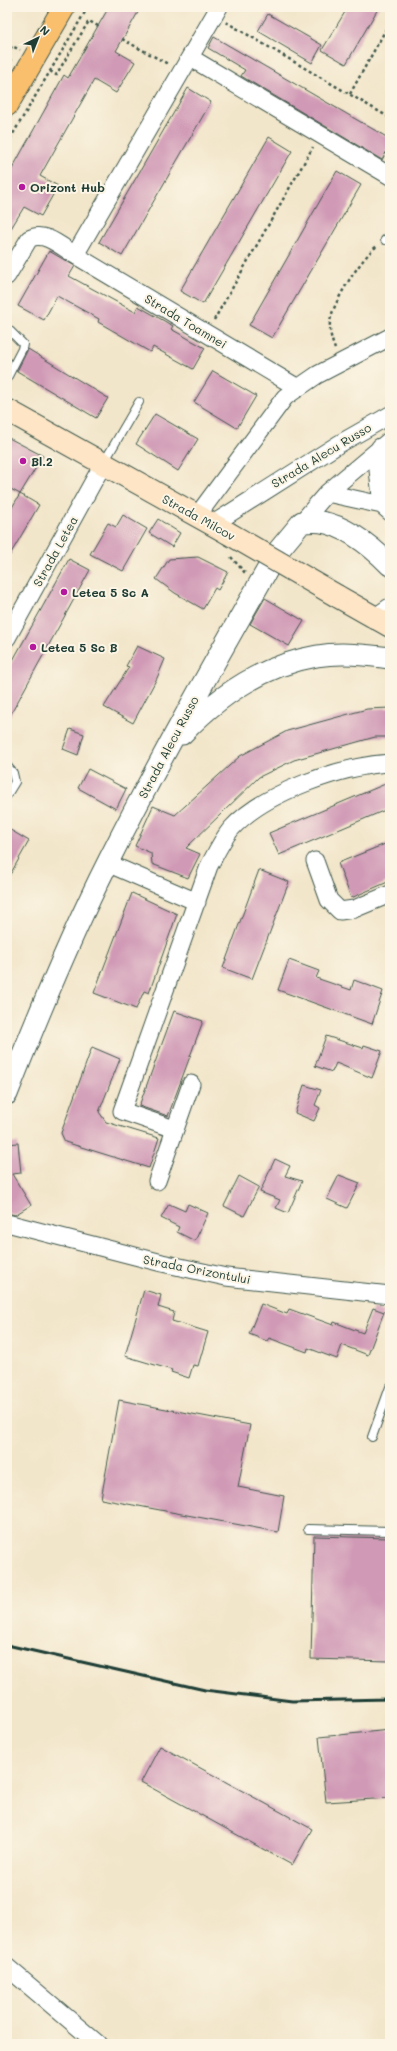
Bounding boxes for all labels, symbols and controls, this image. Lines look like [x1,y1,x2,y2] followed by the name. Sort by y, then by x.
[18,18,58,58] north arrow
[37,22,53,39] text: N
[30,179,105,195] place label: Orizont Hub
[17,182,27,192] marker: Orizont Hub
[142,290,230,352] street label: Strada Toamnei
[268,419,374,491] street label: Strada Alecu Russo
[31,453,53,469] place label: Bl.2
[18,456,28,466] marker: Bl.2
[160,490,238,544] street label: Strada Milcov
[29,513,81,589] street label: Strada Letea
[72,584,149,600] place label: Letea 5 Sc A
[59,587,69,597] marker: Letea 5 Sc A
[41,639,118,655] place label: Letea 5 Sc B
[28,642,38,652] marker: Letea 5 Sc B
[134,693,202,801] street label: Strada Alecu Russo
[142,1251,252,1287] street label: Strada Orizontului

